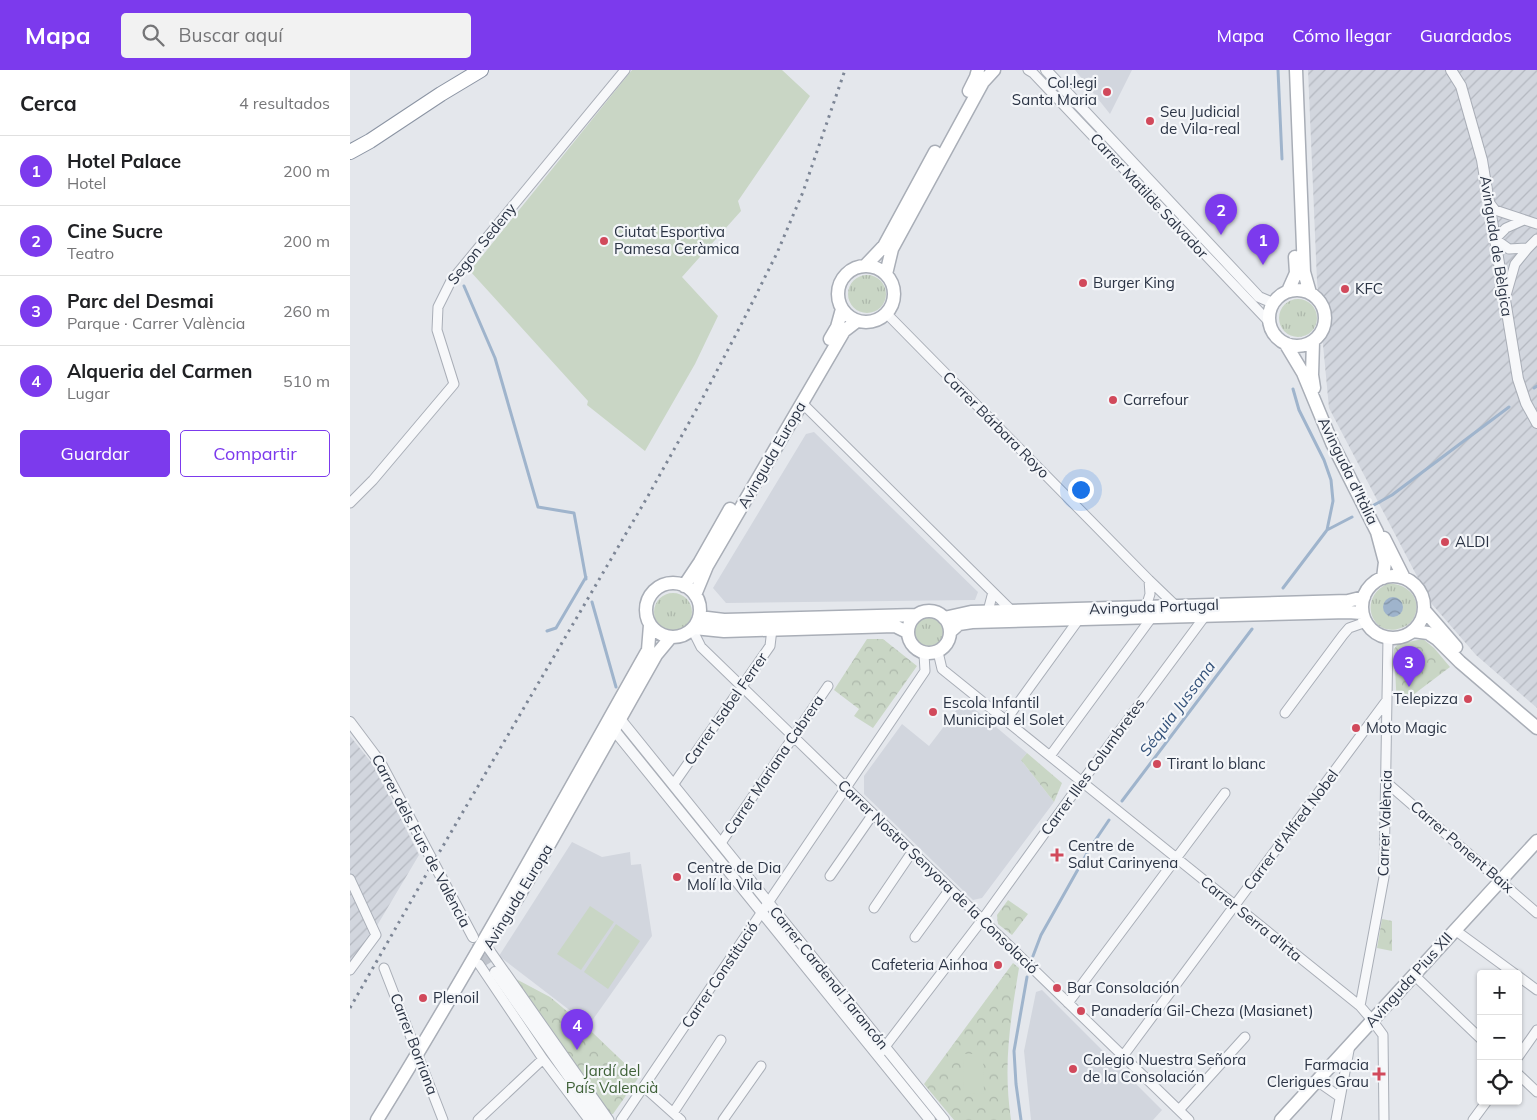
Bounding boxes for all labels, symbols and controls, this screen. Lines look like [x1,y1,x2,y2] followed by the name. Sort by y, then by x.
[121,13,471,58] search box
[25,20,91,50] text: Mapa
[139,21,167,49] icon: search
[179,23,283,47] text: Buscar aquí
[1216,24,1264,47] text: Mapa
[1292,24,1392,47] text: Cómo llegar
[1420,24,1512,47] text: Guardados
[1012,73,1097,109] place label: Col·legi Santa Maria
[1101,86,1113,98] marker: Col·legi Santa Maria
[20,90,77,116] text: Cerca
[239,93,330,113] text: 4 resultados
[1160,102,1240,138] place label: Seu Judicial de Vila-real
[1144,115,1156,127] marker: Seu Judicial de Vila-real
[1086,129,1213,263] street label: Carrer Matilde Salvador
[67,149,181,173] text: Hotel Palace
[31,161,41,181] text: 1
[283,161,330,181] text: 200 m
[67,173,106,193] text: Hotel
[1476,174,1517,318] street label: Avinguda de Bèlgica
[1205,194,1237,235] pin: 2
[443,199,520,288] street label: Segon Sedeny
[67,219,163,243] text: Cine Sucre
[614,222,740,258] place label: Ciutat Esportiva Pamesa Ceràmica
[1247,224,1279,265] pin: 1
[31,231,41,251] text: 2
[283,231,330,251] text: 200 m
[598,235,610,247] marker: Ciutat Esportiva Pamesa Ceràmica
[67,243,114,263] text: Teatro
[1093,273,1175,292] place label: Burger King
[1077,277,1089,289] marker: Burger King
[1355,279,1383,298] place label: KFC
[1339,283,1351,295] marker: KFC
[67,289,214,313] text: Parc del Desmai
[31,301,41,321] text: 3
[283,301,330,321] text: 260 m
[67,313,245,333] text: Parque · Carrer València
[67,359,252,383] text: Alqueria del Carmen
[939,367,1054,482] street label: Carrer Bárbara Royo
[31,371,41,391] text: 4
[283,371,330,391] text: 510 m
[67,383,110,403] text: Lugar
[1123,390,1189,409] place label: Carrefour
[1107,394,1119,406] marker: Carrefour
[733,398,810,511] street label: Avinguda Europa
[1314,414,1383,528] street label: Avinguda d'Itàlia
[20,430,170,477] button: Guardar
[180,430,330,477] button: Compartir
[1068,477,1094,503] your location
[1455,532,1489,551] place label: ALDI
[1439,536,1451,548] marker: ALDI
[1089,595,1219,618] street label: Avinguda Portugal
[1393,646,1425,687] pin: 3
[680,648,772,769] street label: Carrer Isabel Ferrer
[1135,656,1220,760] water label: Séquia Jussana
[1393,689,1458,708] place label: Telepizza
[720,691,828,838] street label: Carrer Mariana Cabrera
[943,693,1064,729] place label: Escola Infantil Municipal el Solet
[1462,693,1474,705] marker: Telepizza
[1036,694,1149,839] street label: Carrer Illes Columbretes
[927,706,939,718] marker: Escola Infantil Municipal el Solet
[1366,718,1447,737] place label: Moto Magic
[1350,722,1362,734] marker: Moto Magic
[368,751,475,931] street label: Carrer dels Furs de València
[1167,754,1266,773] place label: Tirant lo blanc
[1151,758,1163,770] marker: Tirant lo blanc
[1239,766,1342,894] street label: Carrer d'Alfred Nobel
[1373,769,1396,877] street label: Carrer València
[834,775,1043,978] street label: Carrer Nostra Senyora de la Consolació
[1407,796,1518,897] street label: Carrer Ponent Baix
[1068,836,1178,872] place label: Centre de Salut Carinyena
[479,840,557,953] street label: Avinguda Europa
[1050,848,1064,862] marker: Centre de Salut Carinyena
[687,858,781,894] place label: Centre de Dia Molí la Vila
[671,871,683,883] marker: Centre de Dia Molí la Vila
[1197,872,1306,965] street label: Carrer Serra d'Irta
[766,902,893,1053] street label: Carrer Cardenal Tarancón
[677,918,762,1031] street label: Carrer Constitució
[1361,928,1456,1031] street label: Avinguda Pius XII
[871,955,988,974] place label: Cafeteria Ainhoa
[992,959,1004,971] marker: Cafeteria Ainhoa
[1477,970,1522,1105] map controls
[1477,970,1522,1015] button: +
[1067,978,1180,997] place label: Bar Consolación
[1051,982,1063,994] marker: Bar Consolación
[433,988,479,1007] place label: Plenoil
[386,990,443,1097] street label: Carrer Borriana
[417,992,429,1004] marker: Plenoil
[1091,1001,1313,1020] place label: Panadería Gil-Cheza (Masianet)
[1075,1005,1087,1017] marker: Panadería Gil-Cheza (Masianet)
[561,1009,593,1050] pin: 4
[1477,1015,1522,1060] button: −
[1083,1050,1246,1086] place label: Colegio Nuestra Señora de la Consolación
[1267,1055,1369,1091] place label: Farmacia Clerigues Grau
[1477,1060,1522,1105] button: locate
[566,1061,658,1097] park label: Jardí del País Valencià
[1067,1063,1079,1075] marker: Colegio Nuestra Señora de la Consolación
[1373,1068,1385,1080] marker: Farmacia Clerigues Grau

